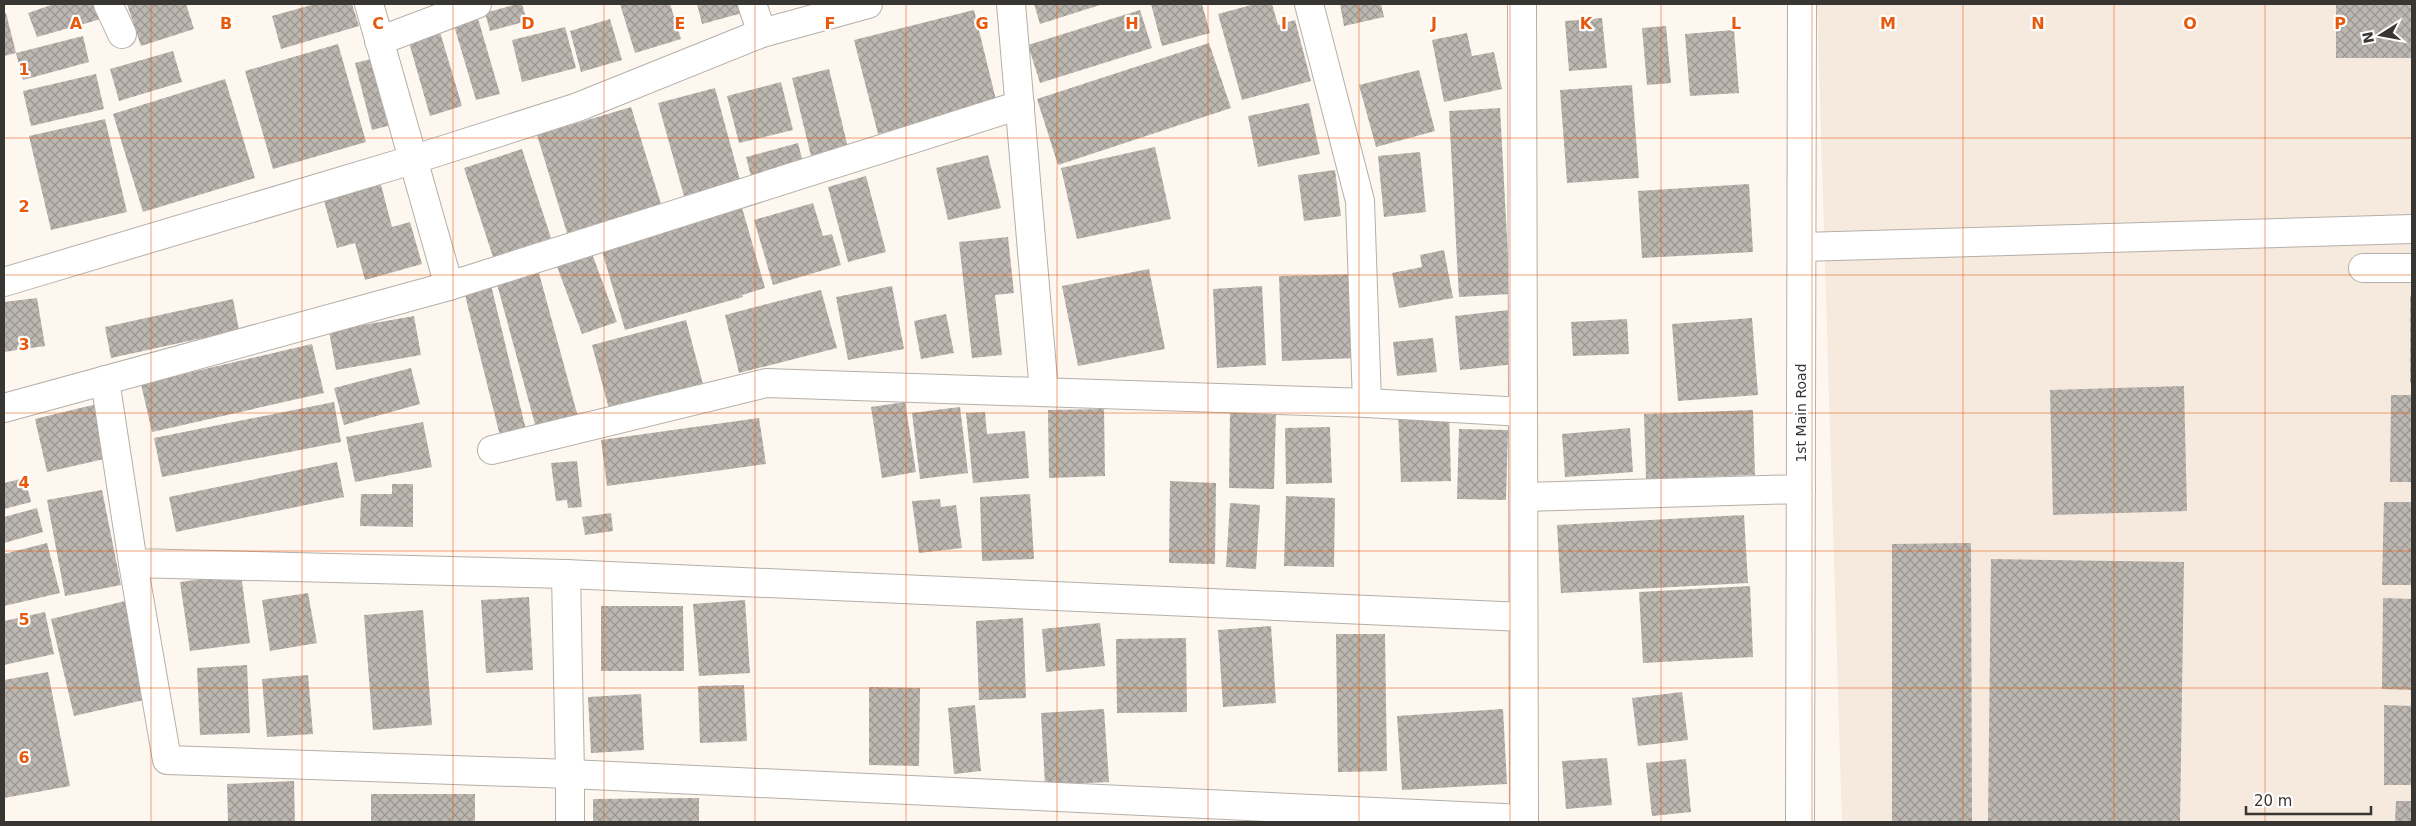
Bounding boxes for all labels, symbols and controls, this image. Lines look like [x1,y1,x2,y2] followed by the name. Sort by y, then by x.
[2356,10,2406,60] north arrow
[70,14,83,33] text: A
[220,14,232,33] text: B
[372,14,384,33] text: C
[521,14,535,33] text: D
[675,14,685,33] text: E
[825,14,835,33] text: F
[975,14,989,33] text: G
[1125,14,1139,33] text: H
[1281,14,1287,33] text: I
[1430,14,1437,33] text: J
[1580,14,1593,33] text: K
[1731,14,1741,33] text: L
[1880,14,1896,33] text: M
[2031,14,2045,33] text: N
[2183,14,2197,33] text: O
[2334,14,2346,33] text: P
[2359,30,2377,45] text: N
[18,60,30,79] text: 1
[18,197,30,216] text: 2
[18,335,30,354] text: 3
[1793,363,1809,463] street label: 1st Main Road
[18,473,30,492] text: 4
[18,610,30,629] text: 5
[18,748,30,767] text: 6
[2246,784,2371,816] scale bar
[2254,792,2292,810] text: 20 m

